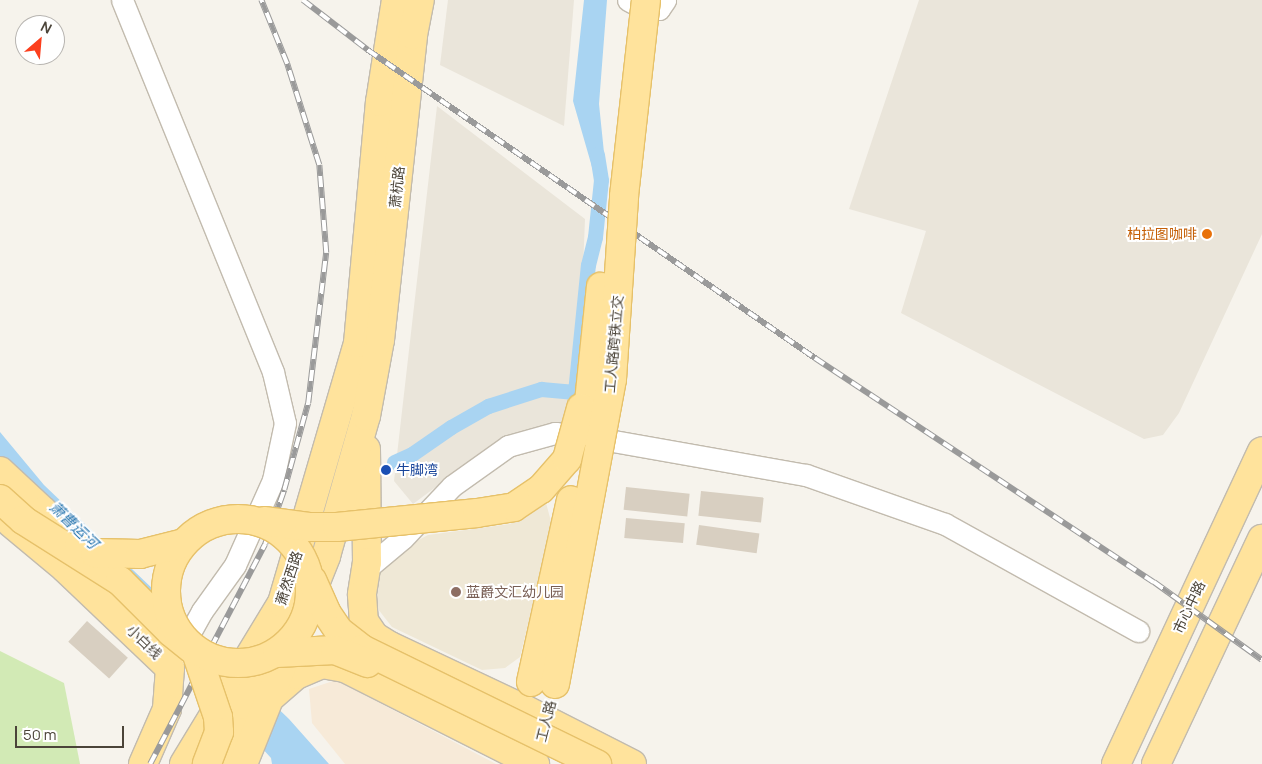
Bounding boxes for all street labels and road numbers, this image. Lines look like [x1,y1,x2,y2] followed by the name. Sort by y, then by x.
[386,165,408,209] street label: 萧杭路
[601,294,627,394] street label: 工人路跨铁立交
[272,549,306,607] street label: 萧然西路
[1170,578,1208,636] street label: 市心中路
[123,621,165,663] street label: 小白线
[533,699,559,743] street label: 工人路

